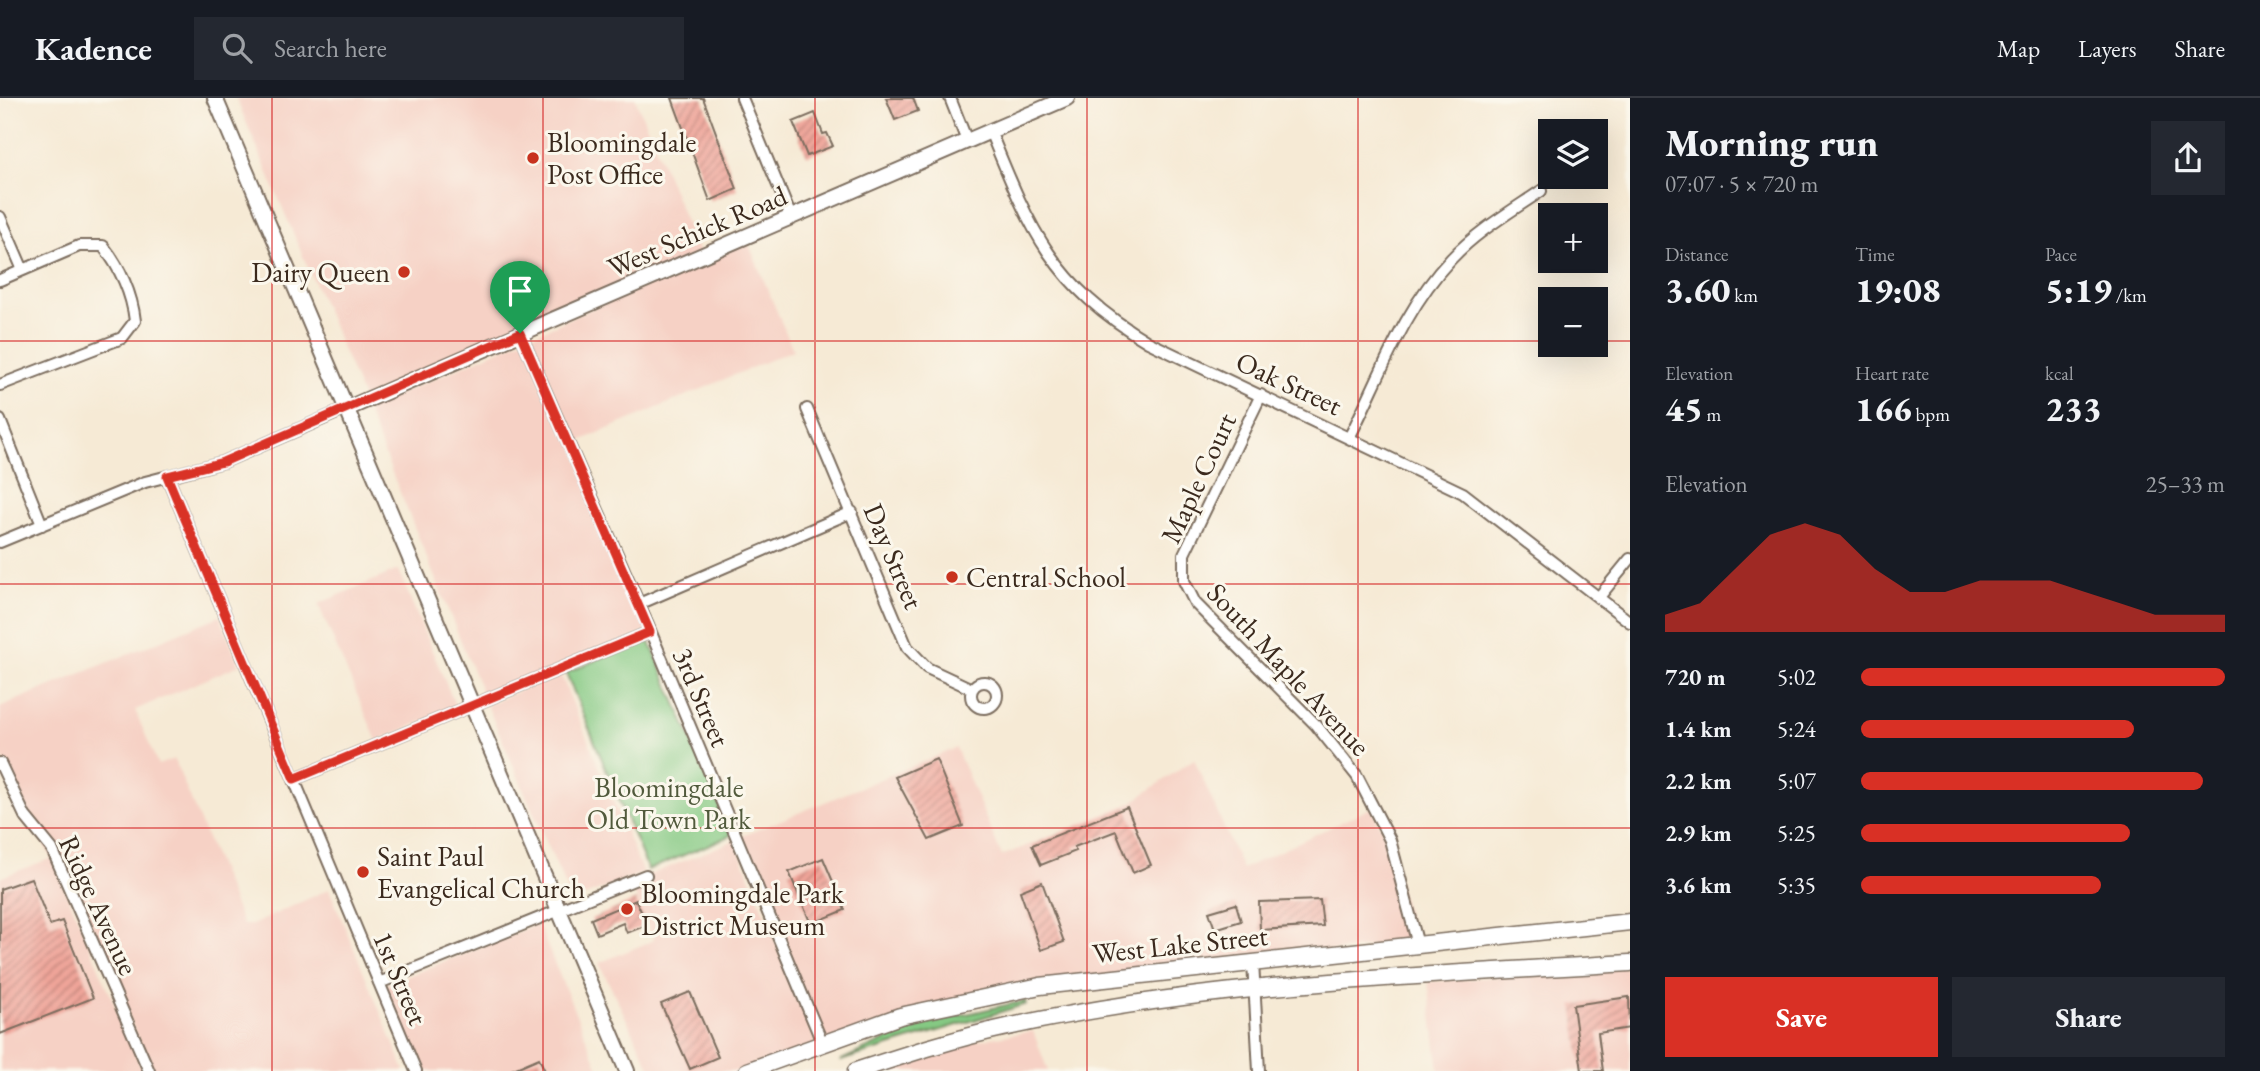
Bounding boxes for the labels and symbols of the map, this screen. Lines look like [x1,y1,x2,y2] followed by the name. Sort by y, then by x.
[547,124,697,192] place label: Bloomingdale Post Office
[525,150,541,166] marker: Bloomingdale Post Office
[602,177,793,285] street label: West Schick Road
[251,254,390,290] place label: Dairy Queen
[490,261,550,333] pin
[396,264,412,280] marker: Dairy Queen
[1230,343,1348,423] street label: Oak Street
[1152,407,1244,549] street label: Maple Court
[856,498,932,614] street label: Day Street
[966,559,1126,595] place label: Central School
[944,569,960,585] marker: Central School
[1199,575,1379,763] street label: South Maple Avenue
[665,642,739,752] street label: 3rd Street
[587,769,752,837] park label: Bloomingdale Old Town Park
[51,829,147,981] street label: Ridge Avenue
[377,838,585,906] place label: Saint Paul Evangelical Church
[355,864,371,880] marker: Saint Paul Evangelical Church
[641,875,845,943] place label: Bloomingdale Park District Museum
[619,901,635,917] marker: Bloomingdale Park District Museum
[1091,917,1270,971] street label: West Lake Street
[365,926,437,1031] street label: 1st Street

